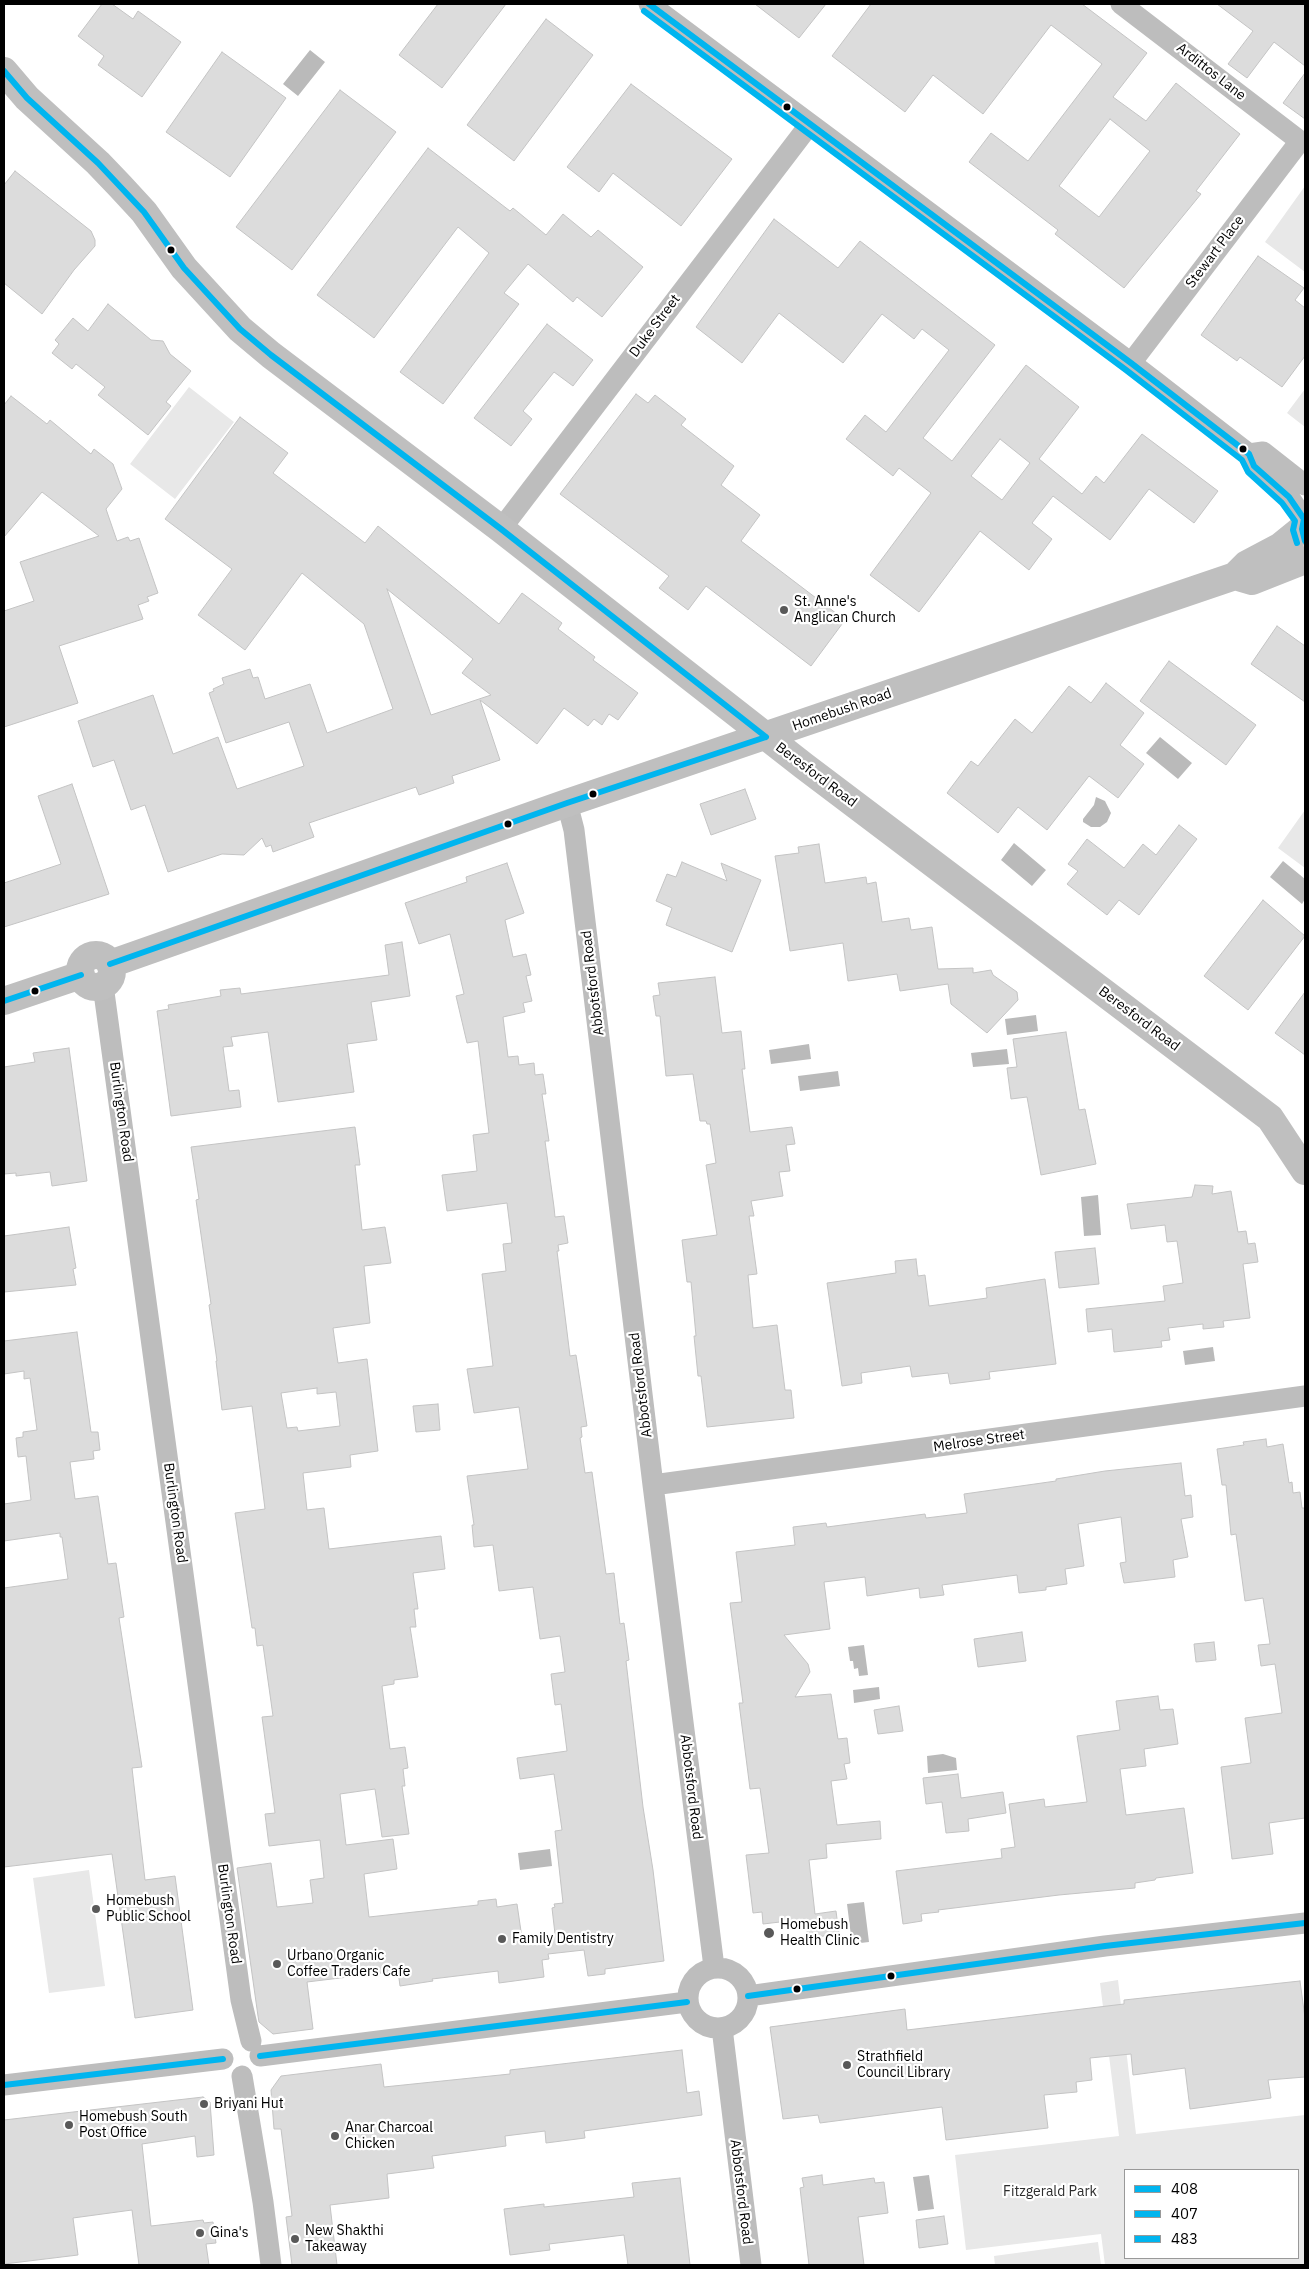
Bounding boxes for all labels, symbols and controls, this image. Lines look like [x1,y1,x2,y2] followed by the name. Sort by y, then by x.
[1173,40,1249,104] street label: Ardittos Lane
[782,102,792,112] unlabelled marker
[1182,212,1248,292] street label: Stewart Place
[166,245,176,255] unlabelled marker
[626,291,684,361] street label: Duke Street
[1238,444,1248,454] unlabelled marker
[794,594,896,626] place label: St. Anne's Anglican Church
[778,604,790,616] marker: St. Anne's Anglican Church
[790,685,894,735] street label: Homebush Road
[772,739,860,811] street label: Beresford Road
[588,789,598,799] unlabelled marker
[503,819,513,829] unlabelled marker
[578,930,608,1036] street label: Abbotsford Road
[1095,983,1183,1055] street label: Beresford Road
[30,986,40,996] unlabelled marker
[106,1061,136,1163] street label: Burlington Road
[626,1332,656,1438] street label: Abbotsford Road
[932,1426,1026,1456] street label: Melrose Street
[160,1462,190,1564] street label: Burlington Road
[676,1734,706,1840] street label: Abbotsford Road
[214,1863,244,1965] street label: Burlington Road
[106,1893,191,1925] place label: Homebush Public School
[90,1903,102,1915] marker: Homebush Public School
[780,1917,859,1950] place label: Homebush Health Clinic
[762,1926,776,1940] marker: Homebush Health Clinic
[512,1931,614,1947] place label: Family Dentistry
[496,1933,508,1945] marker: Family Dentistry
[287,1948,410,1980] place label: Urbano Organic Coffee Traders Cafe
[271,1958,283,1970] marker: Urbano Organic Coffee Traders Cafe
[886,1971,896,1981] unlabelled marker
[792,1984,802,1994] unlabelled marker
[857,2049,951,2082] place label: Strathfield Council Library
[841,2059,853,2071] marker: Strathfield Council Library
[214,2096,284,2112] place label: Briyani Hut
[198,2098,210,2110] marker: Briyani Hut
[79,2109,188,2142] place label: Homebush South Post Office
[63,2119,75,2131] marker: Homebush South Post Office
[345,2120,433,2152] place label: Anar Charcoal Chicken
[329,2130,341,2142] marker: Anar Charcoal Chicken
[726,2139,756,2245] street label: Abbotsford Road
[1124,2169,1299,2259] legend
[1171,2179,1198,2198] text: 408
[1003,2184,1097,2200] park label: Fitzgerald Park
[1171,2204,1198,2223] text: 407
[305,2223,384,2256] place label: New Shakthi Takeaway
[210,2225,249,2241] place label: Gina's
[194,2227,206,2239] marker: Gina's
[1171,2229,1198,2248] text: 483
[289,2233,301,2245] marker: New Shakthi Takeaway

